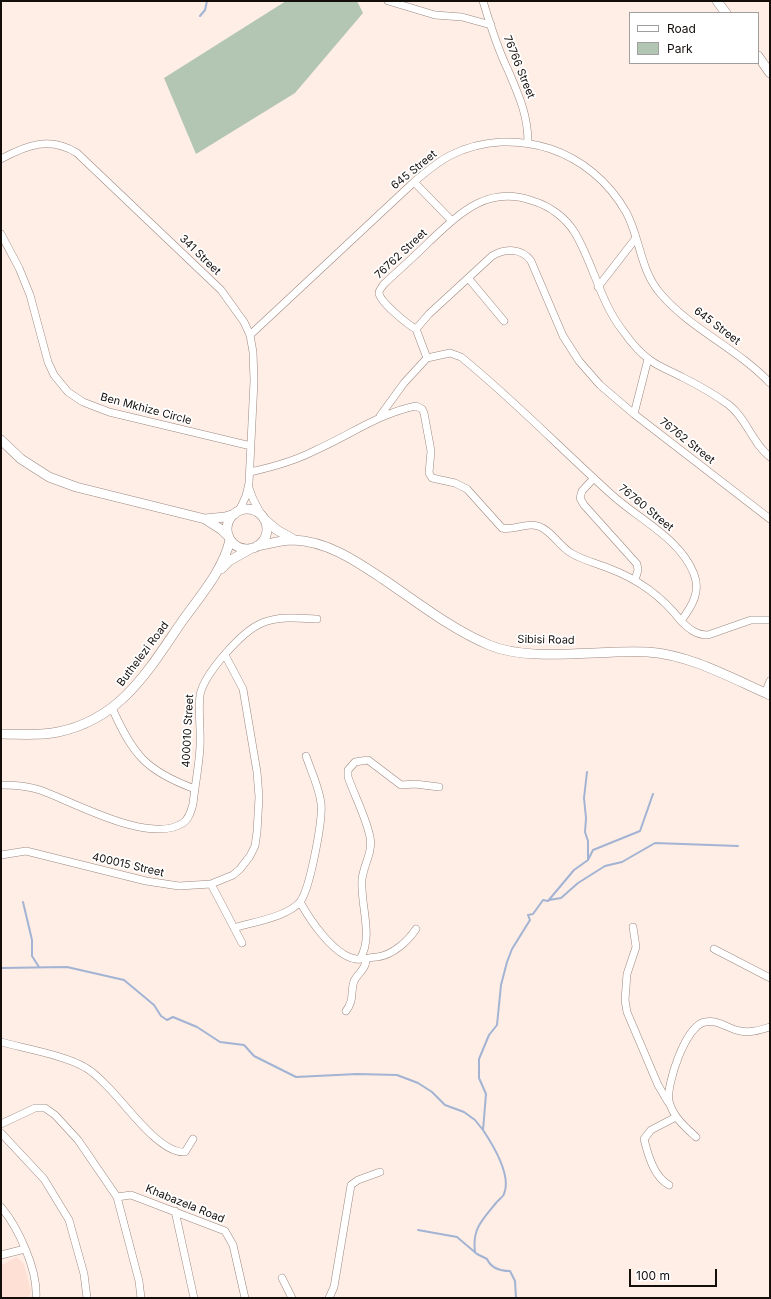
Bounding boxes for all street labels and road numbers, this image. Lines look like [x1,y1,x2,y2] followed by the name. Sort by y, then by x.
[500,34,538,100] street label: 76766 Street
[389,148,439,192] street label: 645 Street
[372,226,430,282] street label: 76762 Street
[177,232,223,278] street label: 341 Street
[691,304,743,348] street label: 645 Street
[99,390,193,428] street label: Ben Mkhize Circle
[657,415,717,467] street label: 76762 Street
[616,482,676,534] street label: 76760 Street
[114,619,172,689] street label: Buthelezi Road
[517,633,575,647] street label: Sibisi Road
[179,694,197,768] street label: 400010 Street
[91,850,165,880] street label: 400015 Street
[144,1182,226,1226] street label: Khabazela Road

